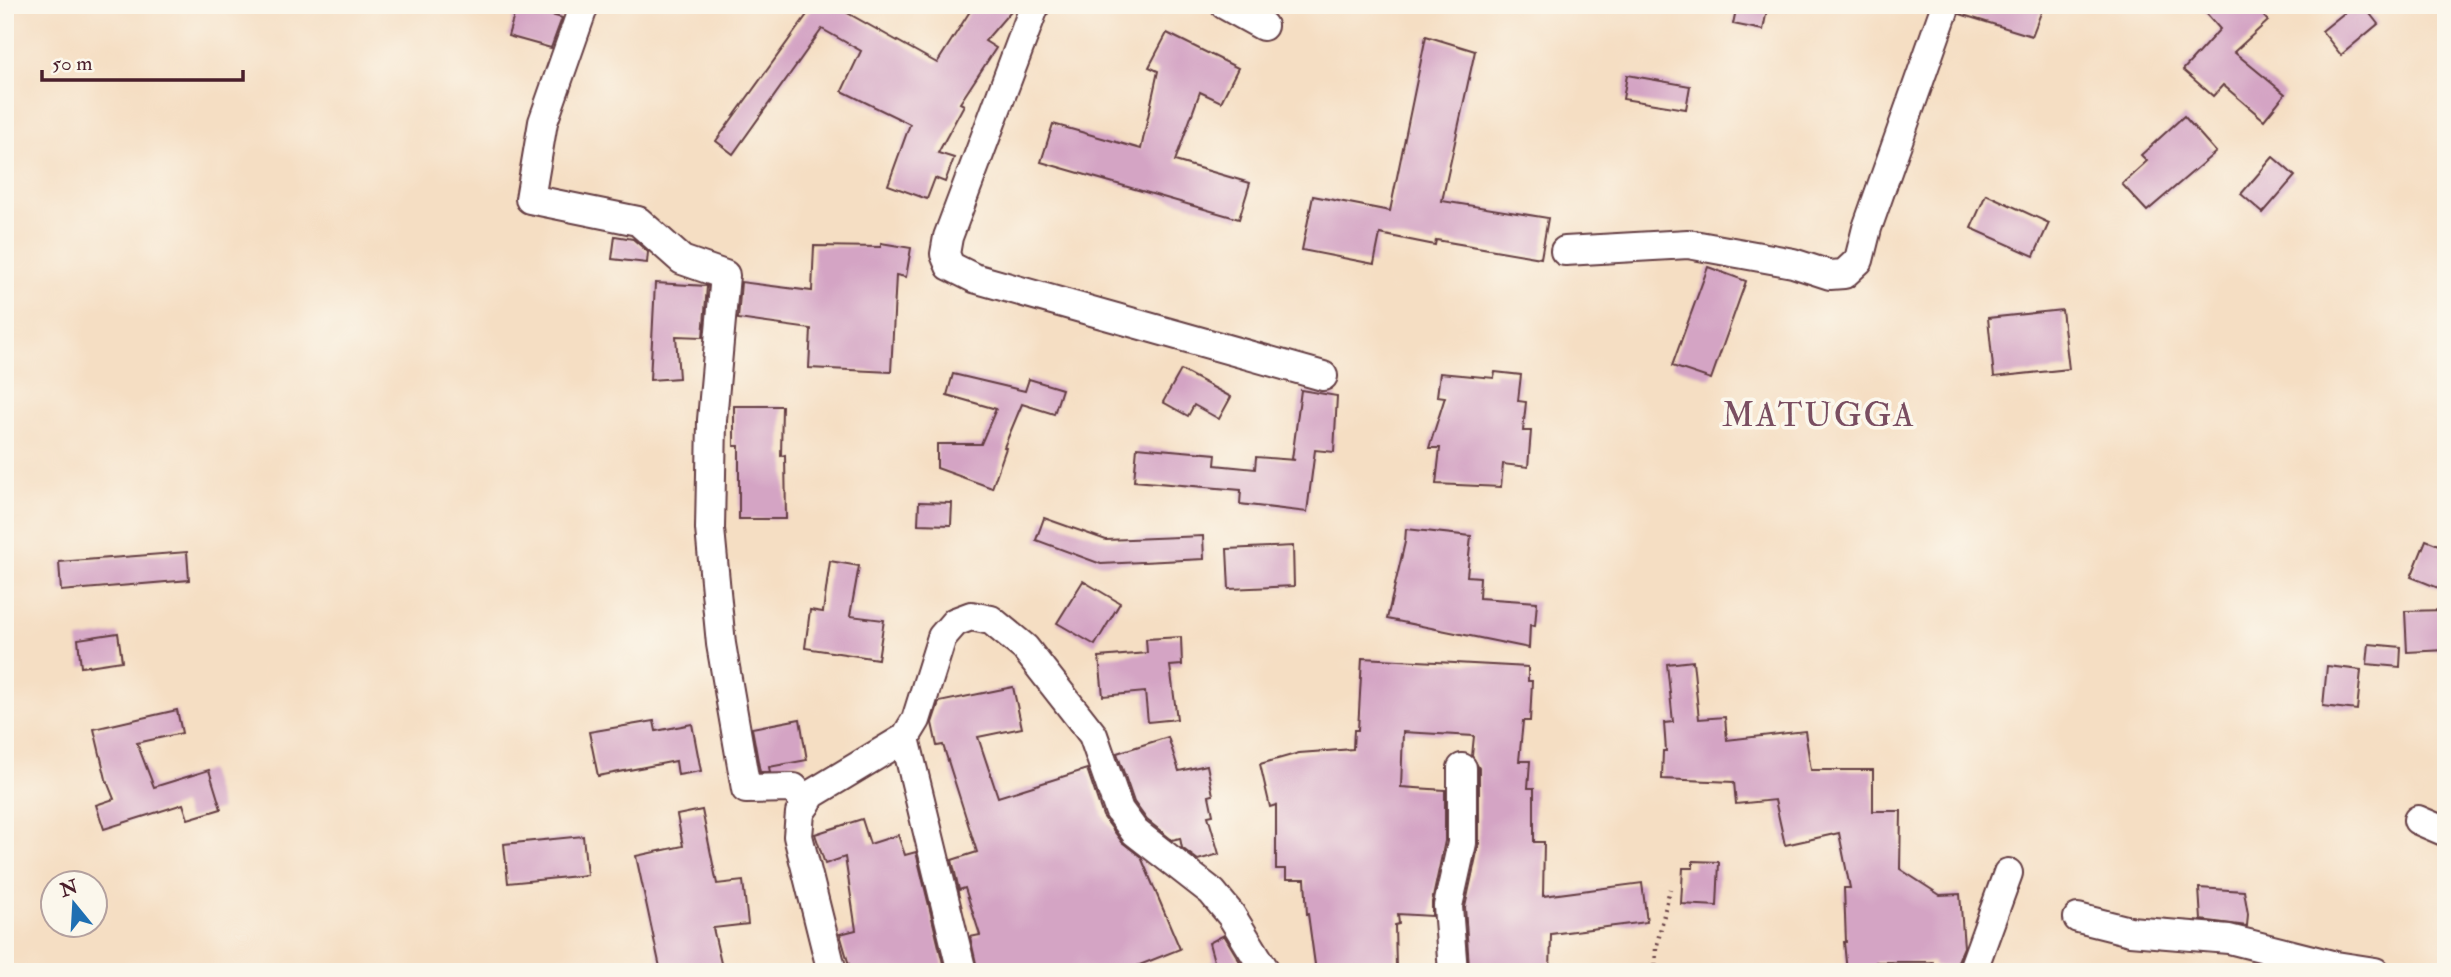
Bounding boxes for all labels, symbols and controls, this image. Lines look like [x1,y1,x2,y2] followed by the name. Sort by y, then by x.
[42,38,243,82] scale bar
[52,50,93,77] text: 50 m
[1722,395,1916,436] district label: MATUGGA
[38,869,108,939] north arrow
[56,874,82,903] text: N

